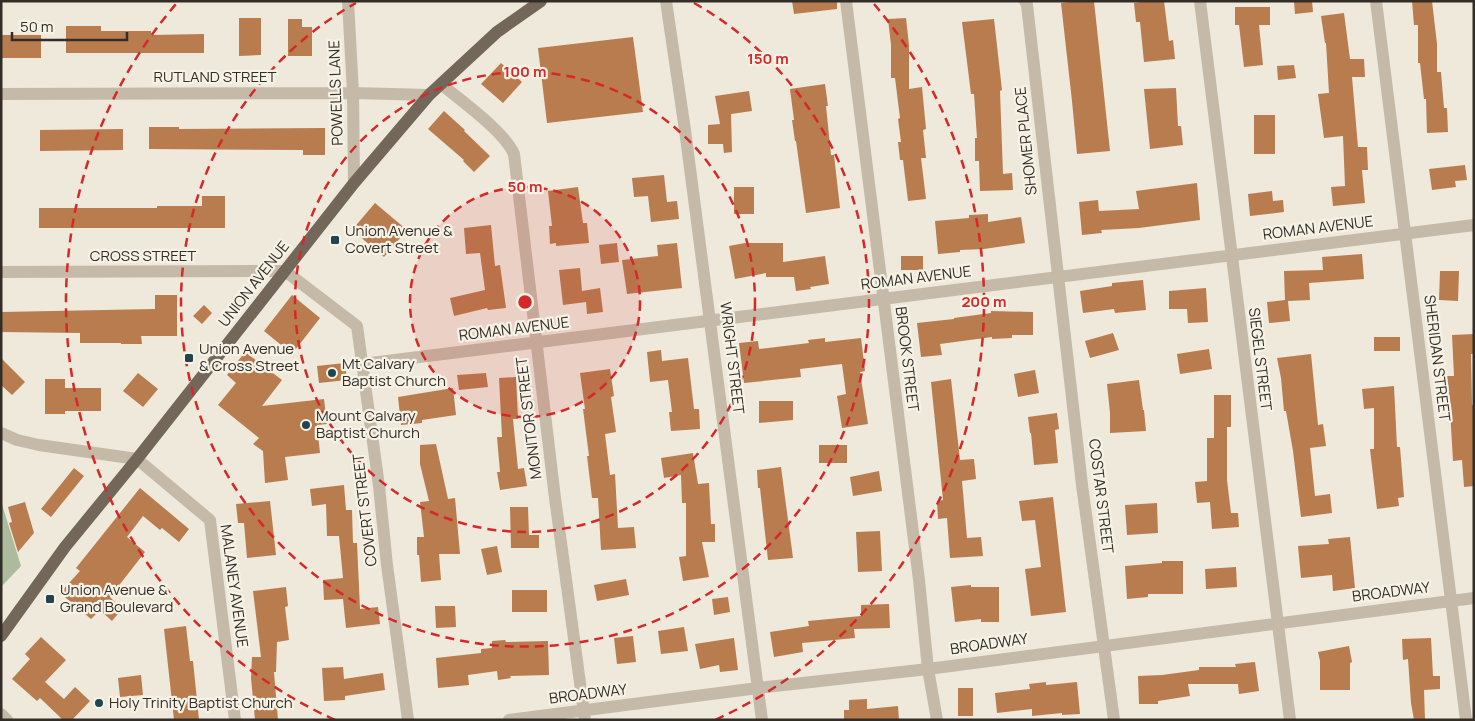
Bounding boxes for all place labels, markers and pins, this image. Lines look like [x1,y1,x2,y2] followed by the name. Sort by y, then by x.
[345,220,453,258] place label: Union Avenue & Covert Street
[329,234,341,246] marker: Union Avenue & Covert Street
[516,293,534,311] centre of rings
[199,338,299,376] place label: Union Avenue & Cross Street
[183,352,195,364] marker: Union Avenue & Cross Street
[342,353,446,391] place label: Mt Calvary Baptist Church
[326,367,338,379] marker: Mt Calvary Baptist Church
[316,405,420,443] place label: Mount Calvary Baptist Church
[300,419,312,431] marker: Mount Calvary Baptist Church
[60,579,173,617] place label: Union Avenue & Grand Boulevard
[44,593,56,605] marker: Union Avenue & Grand Boulevard
[109,692,293,713] place label: Holy Trinity Baptist Church
[93,697,105,709] marker: Holy Trinity Baptist Church

